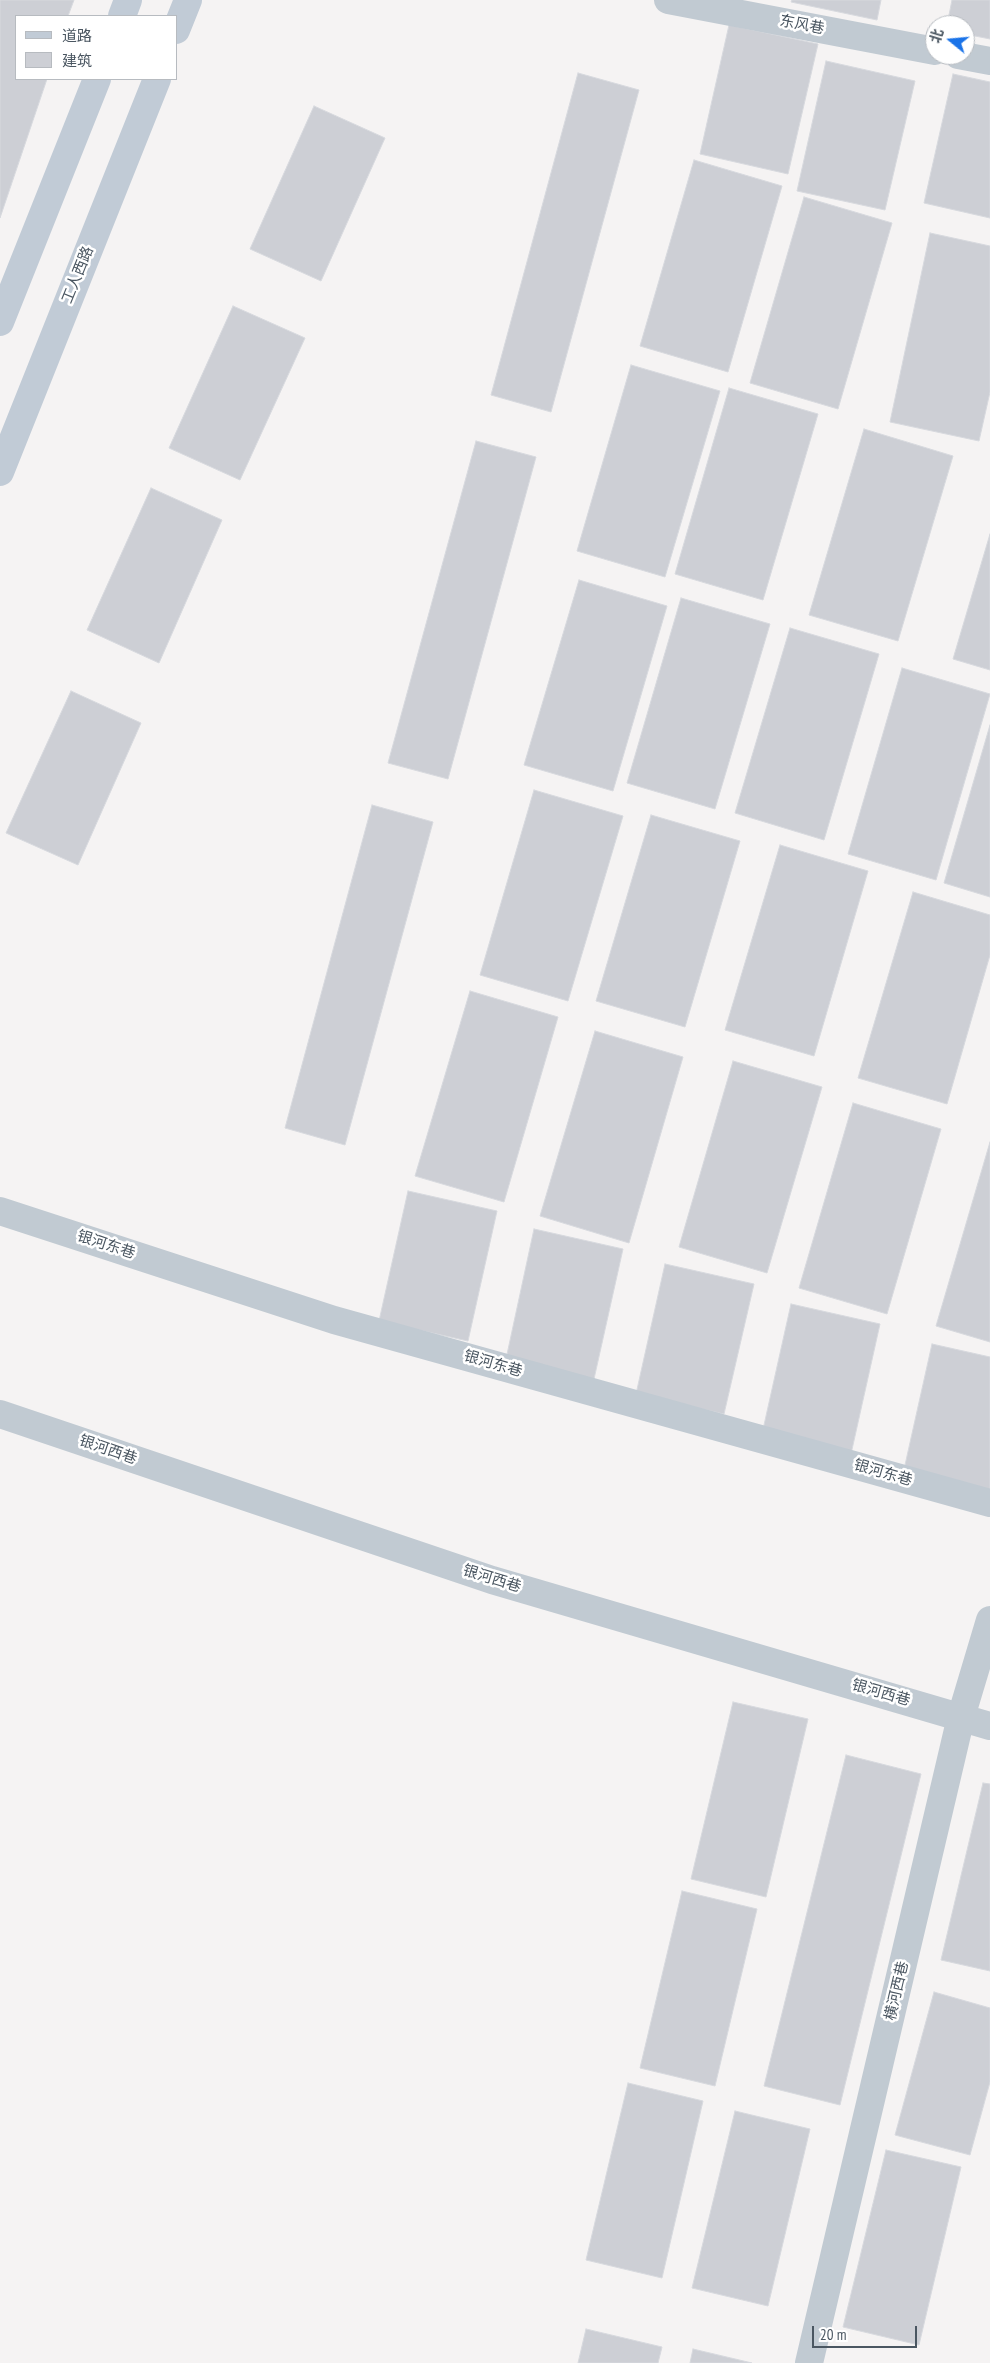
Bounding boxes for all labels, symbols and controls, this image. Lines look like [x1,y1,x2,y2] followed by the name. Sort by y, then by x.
[778,12,826,38] street label: 东风巷
[15,15,178,80] legend
[925,15,975,65] north arrow
[62,26,92,45] text: 道路
[926,27,947,45] text: 北
[62,51,92,70] text: 建筑
[58,244,98,306] street label: 工人西路
[75,1227,137,1263] street label: 银河东巷
[462,1347,524,1381] street label: 银河东巷
[77,1432,139,1468] street label: 银河西巷
[852,1456,914,1490] street label: 银河东巷
[461,1562,523,1596] street label: 银河西巷
[850,1676,912,1710] street label: 银河西巷
[881,1960,913,2022] street label: 横河西巷
[815,2316,920,2348] scale bar
[820,2325,846,2344] text: 20 m

